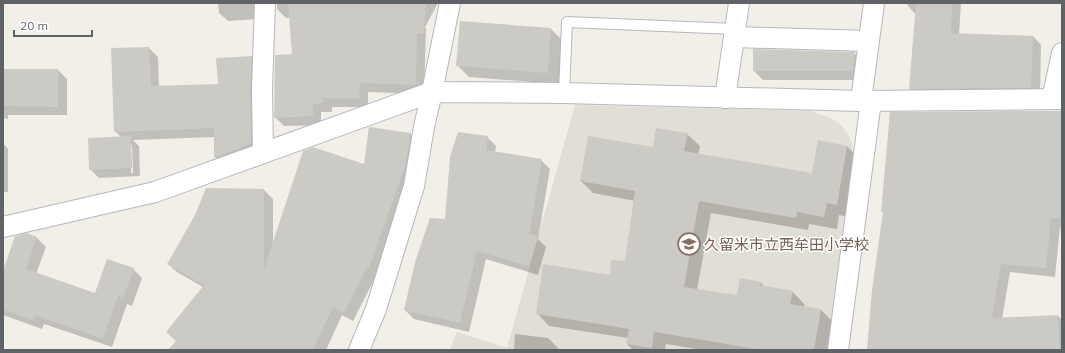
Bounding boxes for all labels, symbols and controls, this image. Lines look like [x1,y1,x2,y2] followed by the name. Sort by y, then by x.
[14,12,92,38] scale bar
[20,18,48,33] text: 20 m
[676,231,702,257] school or university icon: 久留米市立西牟田小学校
[704,235,869,254] place label: 久留米市立西牟田小学校

